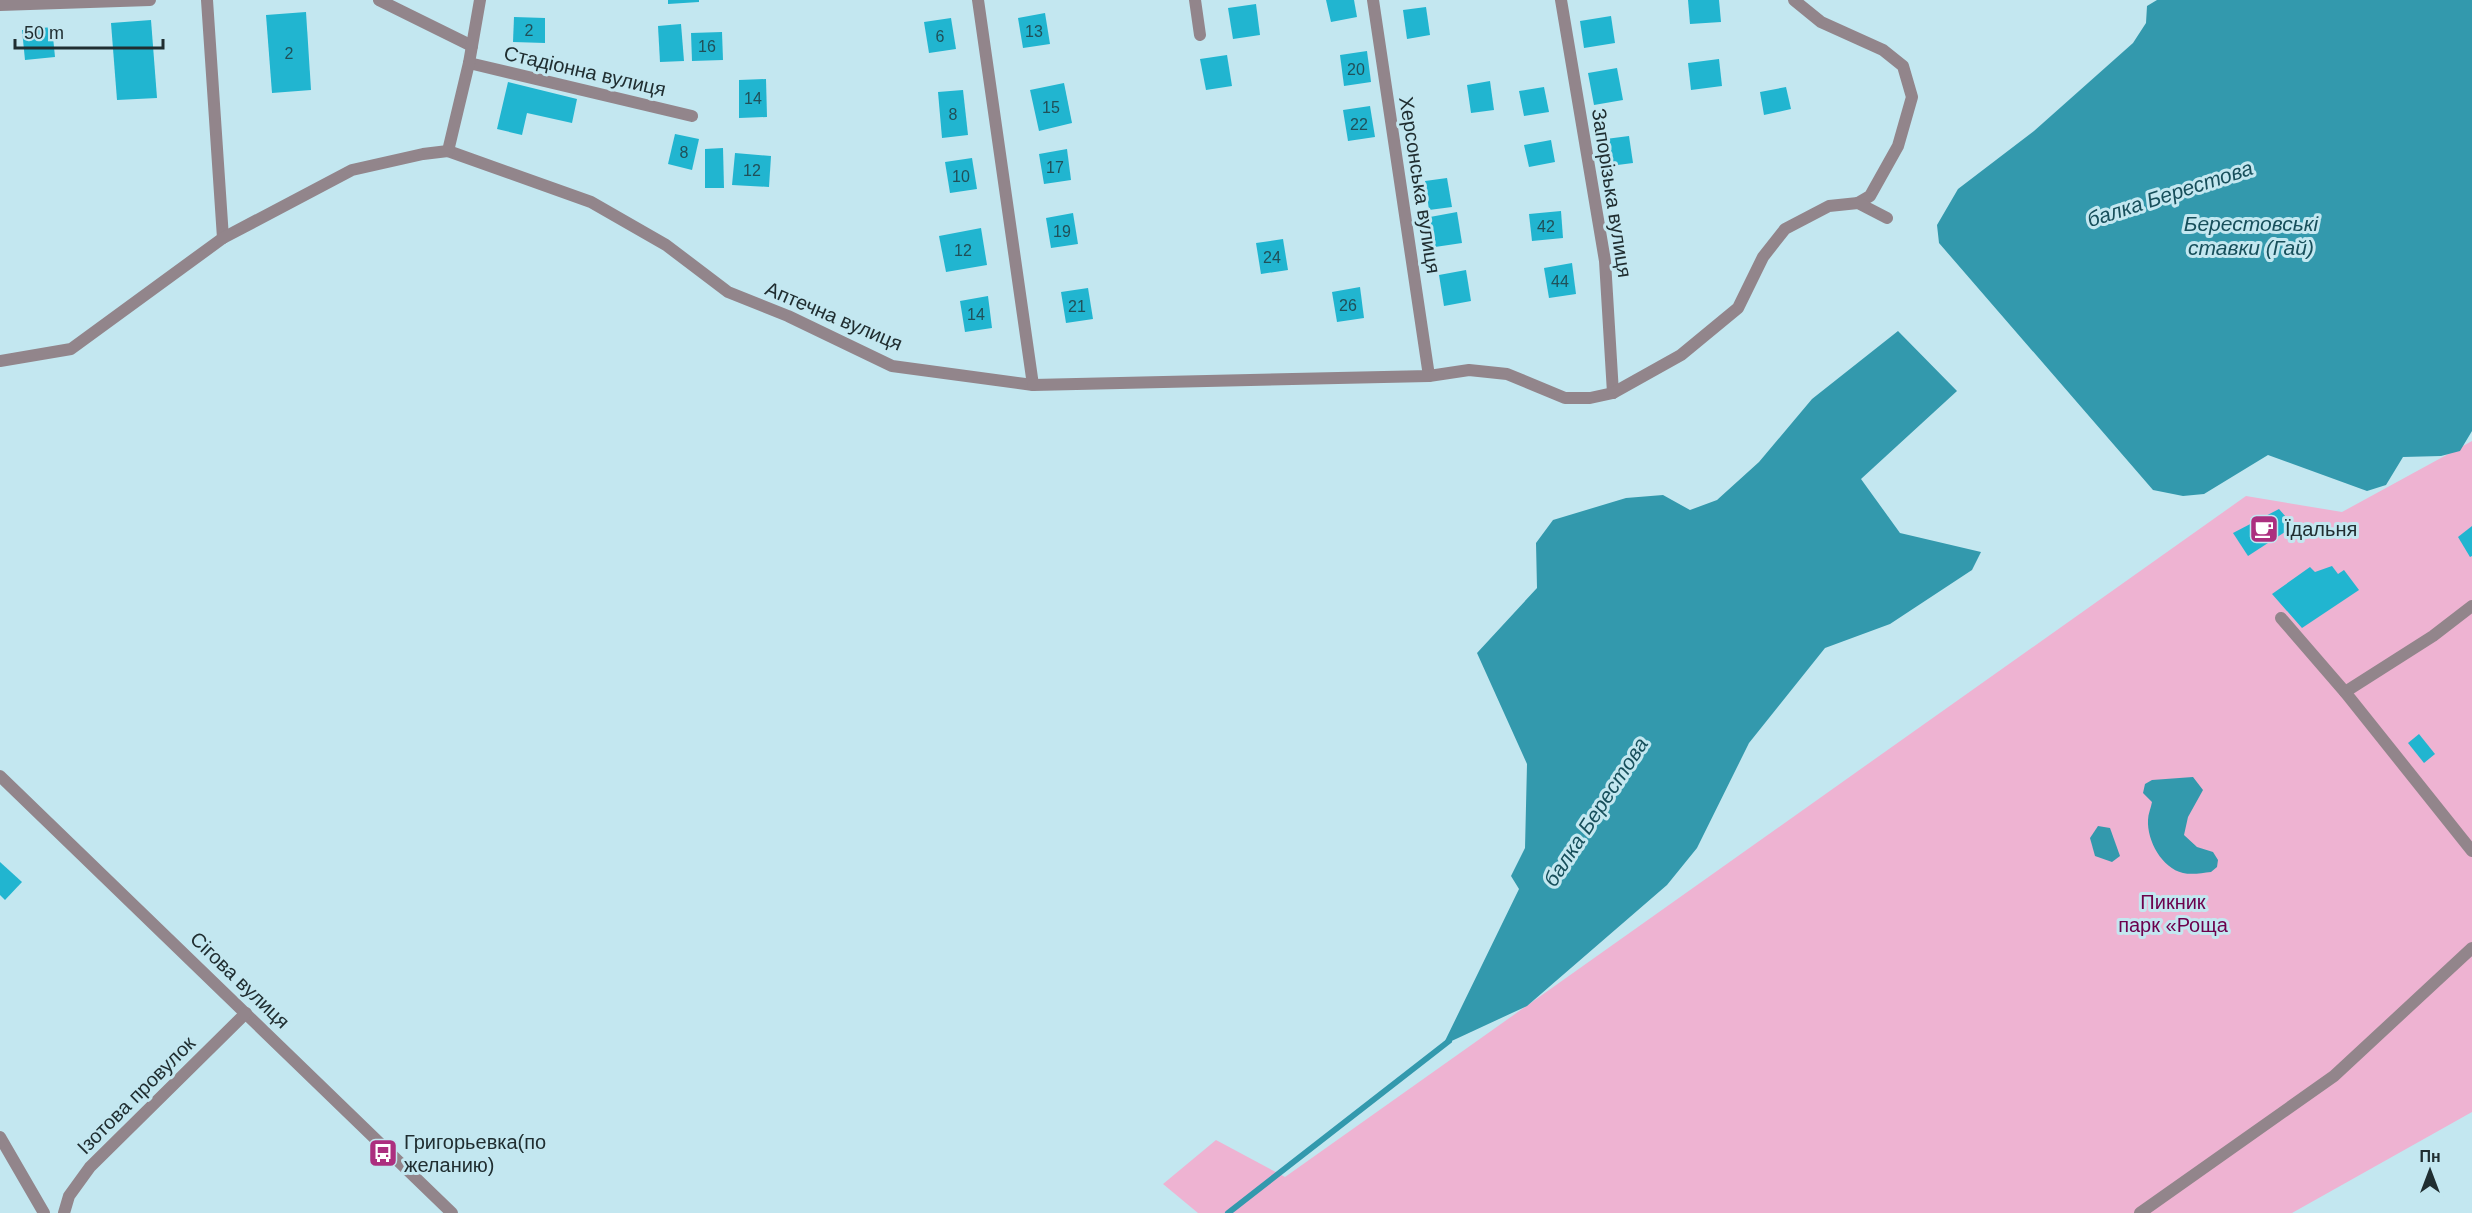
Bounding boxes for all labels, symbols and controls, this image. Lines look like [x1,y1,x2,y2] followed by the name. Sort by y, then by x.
[15,12,164,50] scale bar
[525,22,534,39] house number: 2
[24,23,64,43] text: 50 m
[1025,23,1043,40] house number: 13
[936,28,945,45] house number: 6
[698,38,716,55] house number: 16
[502,42,668,100] street label: Стадіонна вулиця
[285,45,294,62] house number: 2
[1347,61,1365,78] house number: 20
[744,90,762,107] house number: 14
[1395,95,1445,275] street label: Херсонська вулиця
[1042,99,1060,116] house number: 15
[949,106,958,123] house number: 8
[1588,107,1636,279] street label: Запорізька вулиця
[1350,116,1368,133] house number: 22
[680,144,689,161] house number: 8
[2084,156,2255,231] water label: балка Берестова
[1046,159,1064,176] house number: 17
[743,162,761,179] house number: 12
[952,168,970,185] house number: 10
[2184,212,2320,259] water label: Берестовські ставки (Гай)
[1537,218,1555,235] house number: 42
[1053,223,1071,240] house number: 19
[954,242,972,259] house number: 12
[1263,249,1281,266] house number: 24
[1551,273,1569,290] house number: 44
[762,277,906,355] street label: Аптечна вулиця
[1339,297,1357,314] house number: 26
[1068,298,1086,315] house number: 21
[967,306,985,323] house number: 14
[2248,513,2280,545] cafe icon: Їдальня
[2285,518,2357,540] place label: Їдальня
[1539,733,1652,890] water label: балка Берестова
[2118,891,2229,936] park label: Пикник парк «Роща
[186,927,294,1033] street label: Сігова вулиця
[73,1032,199,1158] street label: Ізотова провулок
[404,1131,546,1176] place label: Григорьевка(по желанию)
[367,1137,399,1169] bus stop icon: Григорьевка(по желанию)
[2400,1141,2460,1201] north arrow
[2419,1148,2441,1165] text: Пн

